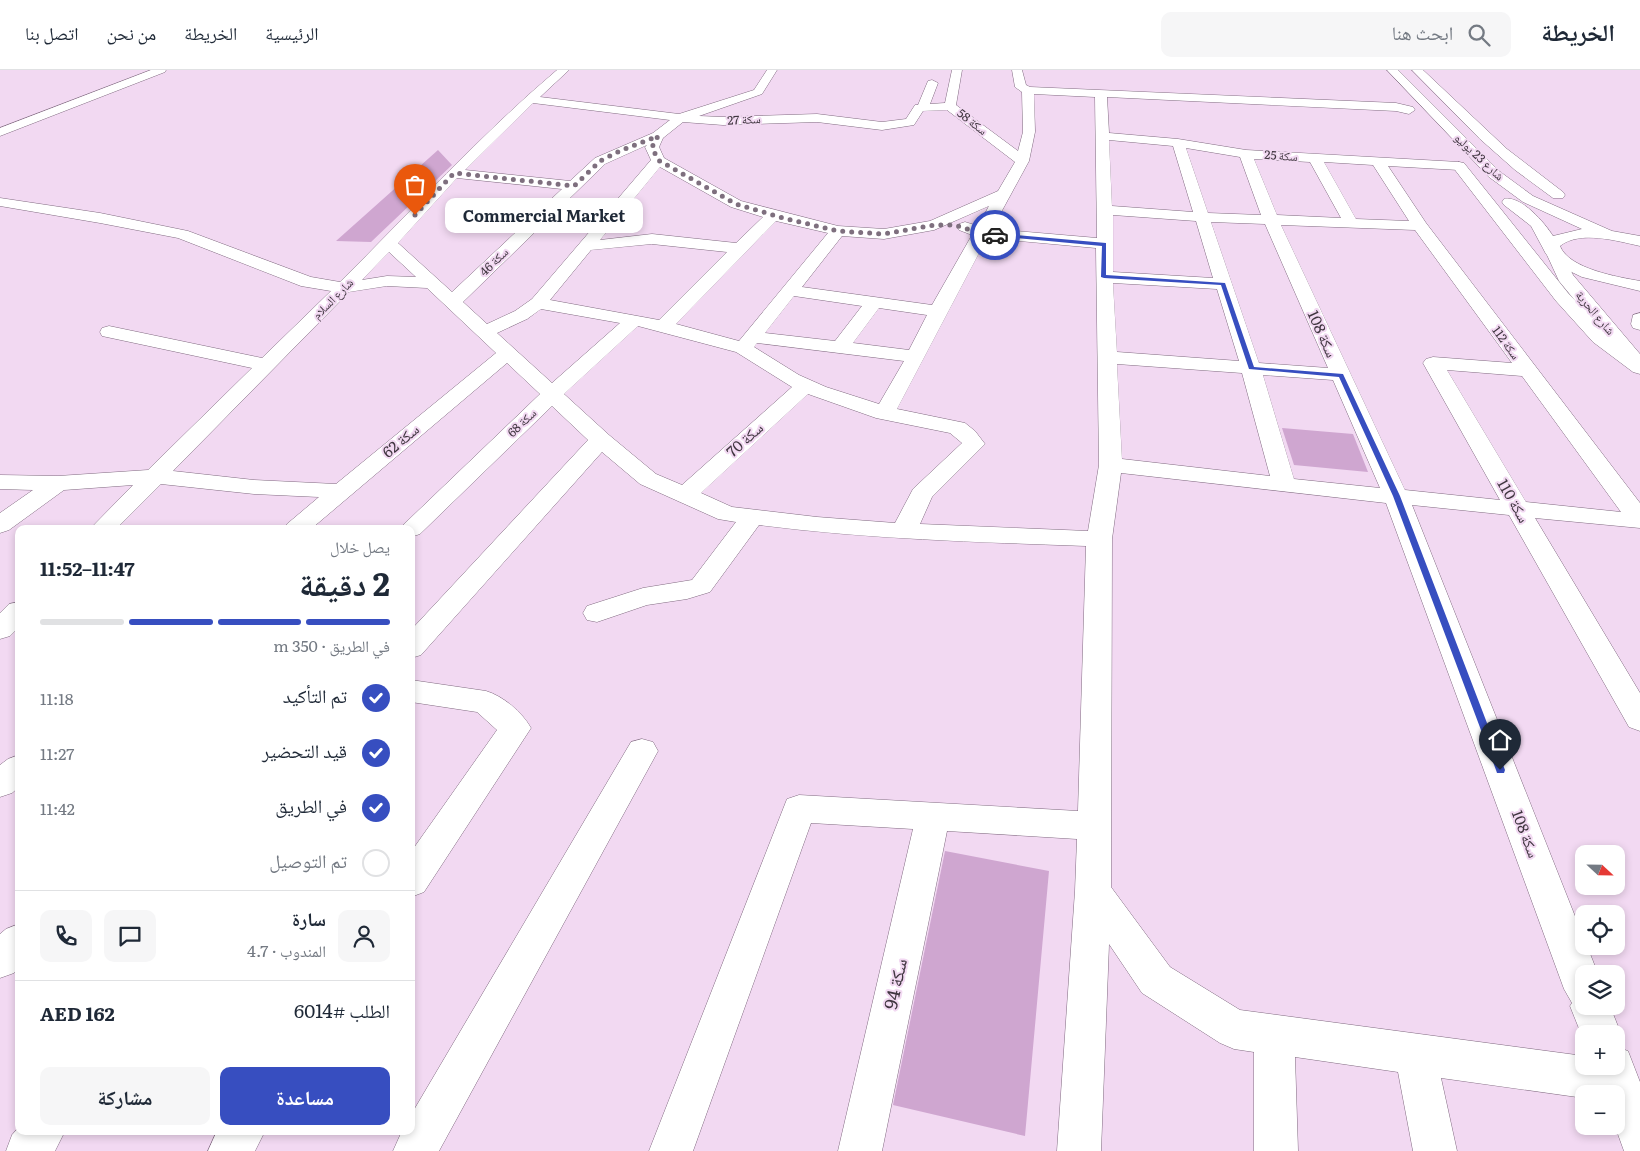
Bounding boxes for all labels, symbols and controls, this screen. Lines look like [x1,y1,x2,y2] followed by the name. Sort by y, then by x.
[1161,12,1511,57] search box
[1541,13,1615,48] text: الخريطة
[1392,18,1453,46] text: ابحث هنا
[25,19,78,46] text: اتصل بنا
[106,19,156,46] text: من نحن
[184,19,237,46] text: الخريطة
[265,19,319,46] text: الرئيسية
[1465,21,1493,49] icon: search
[954,104,992,139] street label: سكة 58
[727,109,761,129] street label: سكة 27
[1451,128,1509,184] street label: شارع 23 يوليو
[1264,145,1298,165] street label: سكة 25
[394,164,436,215] pin
[401,171,429,199] icon: bag
[445,198,642,232] callout: Commercial Market
[463,203,625,227] text: Commercial Market
[970,210,1020,260] courier
[981,221,1009,249] icon: car
[475,243,512,280] street label: سكة 46
[308,274,357,323] street label: شارع السلام
[1572,286,1620,339] street label: شارع الحرية
[1303,306,1344,361] street label: سكة 108
[1489,322,1525,363] street label: سكة 112
[503,404,540,441] street label: سكة 68
[720,416,768,462] street label: سكة 70
[376,417,424,462] street label: سكة 62
[1492,474,1536,527] street label: سكة 110
[330,534,390,558] text: يصل خلال
[40,554,135,582] text: 11:47–11:52
[299,558,390,606] text: 2 دقيقة
[273,633,390,657] text: في الطريق · 350 m
[283,681,347,709] text: تم التأكيد
[362,684,390,712] icon: check
[40,686,74,710] text: 11:18
[1479,719,1521,770] pin
[1486,726,1514,754] icon: home
[262,736,347,764] text: قيد التحضير
[362,739,390,767] icon: check
[40,741,74,765] text: 11:27
[275,791,347,819] text: في الطريق
[362,794,390,822] icon: check
[40,796,75,820] text: 11:42
[1507,806,1546,861] street label: سكة 108
[1575,845,1625,895] north arrow
[1575,845,1625,1135] map controls
[269,846,347,874] text: تم التوصيل
[292,904,326,932] text: سارة
[1575,905,1625,955] button: locate
[40,910,92,962] button: phone
[104,910,156,962] button: chat
[338,910,390,962] button: person
[247,938,326,962] text: المندوب · 4.7
[876,956,913,1012] street label: سكة 94
[1575,965,1625,1015] button: layers
[294,996,390,1024] text: الطلب #6014
[40,999,115,1027] text: AED 162
[1575,1025,1625,1075] button: +
[40,1067,210,1125] button: مشاركة
[220,1067,390,1125] button: مساعدة
[1575,1085,1625,1135] button: −

